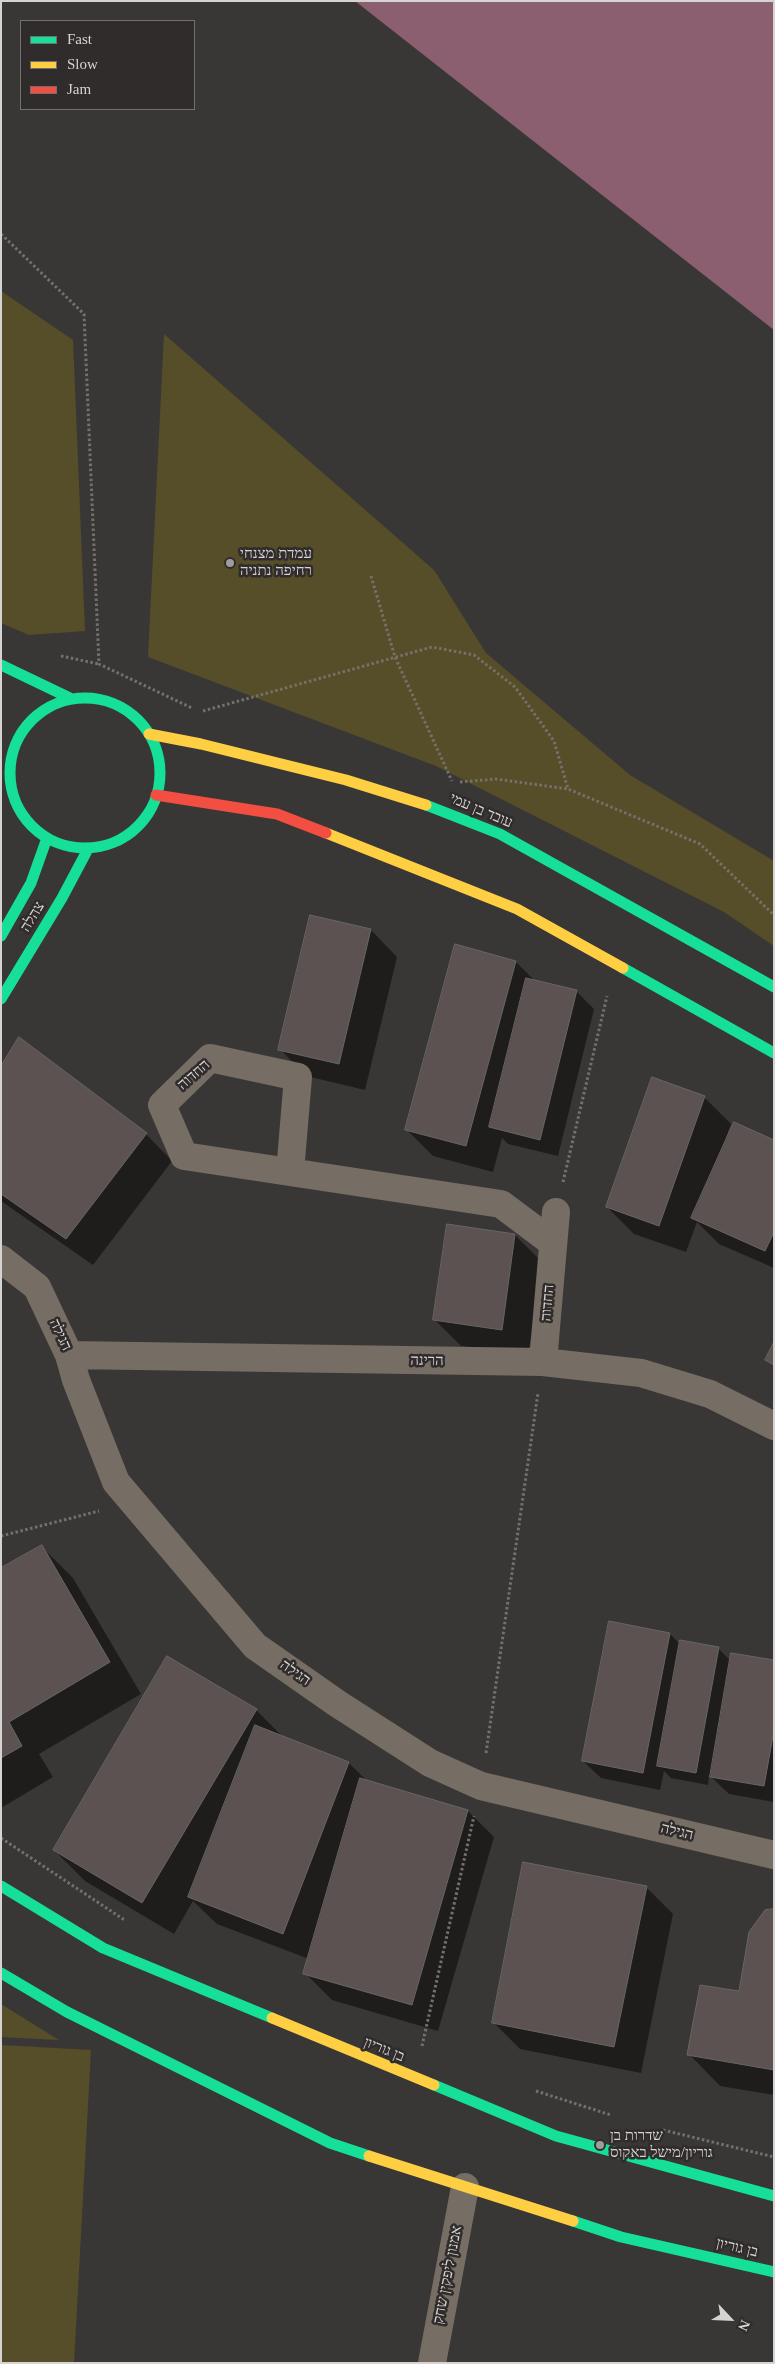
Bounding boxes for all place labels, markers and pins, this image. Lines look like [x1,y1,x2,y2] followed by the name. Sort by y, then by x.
[240,545,312,580] place label: עמדת מצנחי רחיפה נתניה
[224,557,236,569] marker: עמדת מצנחי רחיפה נתניה
[610,2127,713,2162] place label: שדרות בן גוריון/מישל באקוס
[594,2139,606,2151] marker: שדרות בן גוריון/מישל באקוס

